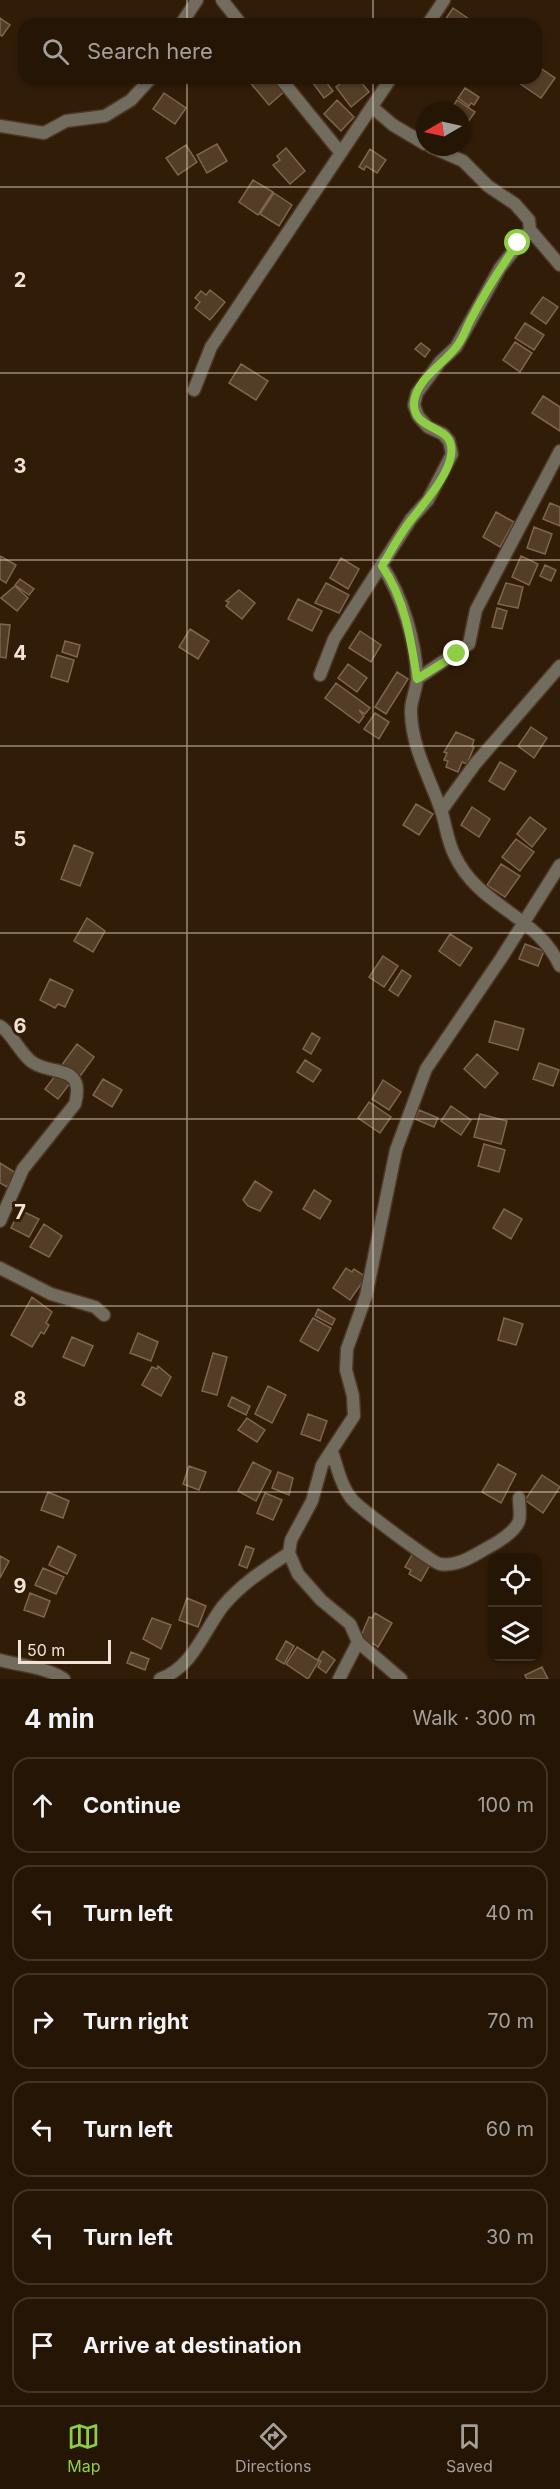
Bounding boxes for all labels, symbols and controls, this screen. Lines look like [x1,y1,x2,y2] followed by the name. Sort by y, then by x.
[18,18,542,84] search box
[39,35,72,68] icon: search
[87,38,213,64] text: Search here
[416,102,470,156] north arrow
[504,229,530,255] route start
[14,268,26,292] text: 2
[14,454,26,478] text: 3
[443,640,469,666] route end
[13,641,27,665] text: 4
[14,827,26,851] text: 5
[14,1014,27,1038] text: 6
[14,1200,26,1224] text: 7
[13,1387,27,1411] text: 8
[488,1553,542,1661] map controls
[488,1553,542,1607] button: locate
[14,1574,27,1598] text: 9
[488,1607,542,1661] button: layers
[18,1637,111,1664] scale bar
[27,1640,65,1660] text: 50 m
[24,1703,95,1734] text: 4 min
[413,1706,536,1730] text: Walk · 300 m
[26,1789,59,1822] icon: ahead
[83,1792,181,1818] text: Continue
[477,1793,534,1817] text: 100 m
[26,1897,59,1930] icon: left
[83,1900,173,1926] text: Turn left
[485,1901,534,1925] text: 40 m
[26,2005,59,2038] icon: right
[83,2008,189,2034] text: Turn right
[487,2009,534,2033] text: 70 m
[26,2113,59,2146] icon: left
[83,2116,173,2142] text: Turn left
[486,2117,534,2141] text: 60 m
[26,2221,59,2254] icon: left
[83,2224,173,2250] text: Turn left
[486,2225,534,2249] text: 30 m
[26,2329,59,2362] icon: arrive
[83,2332,302,2358] text: Arrive at destination
[67,2420,101,2476] tab: Map
[235,2420,311,2476] tab: Directions
[446,2420,493,2476] tab: Saved

